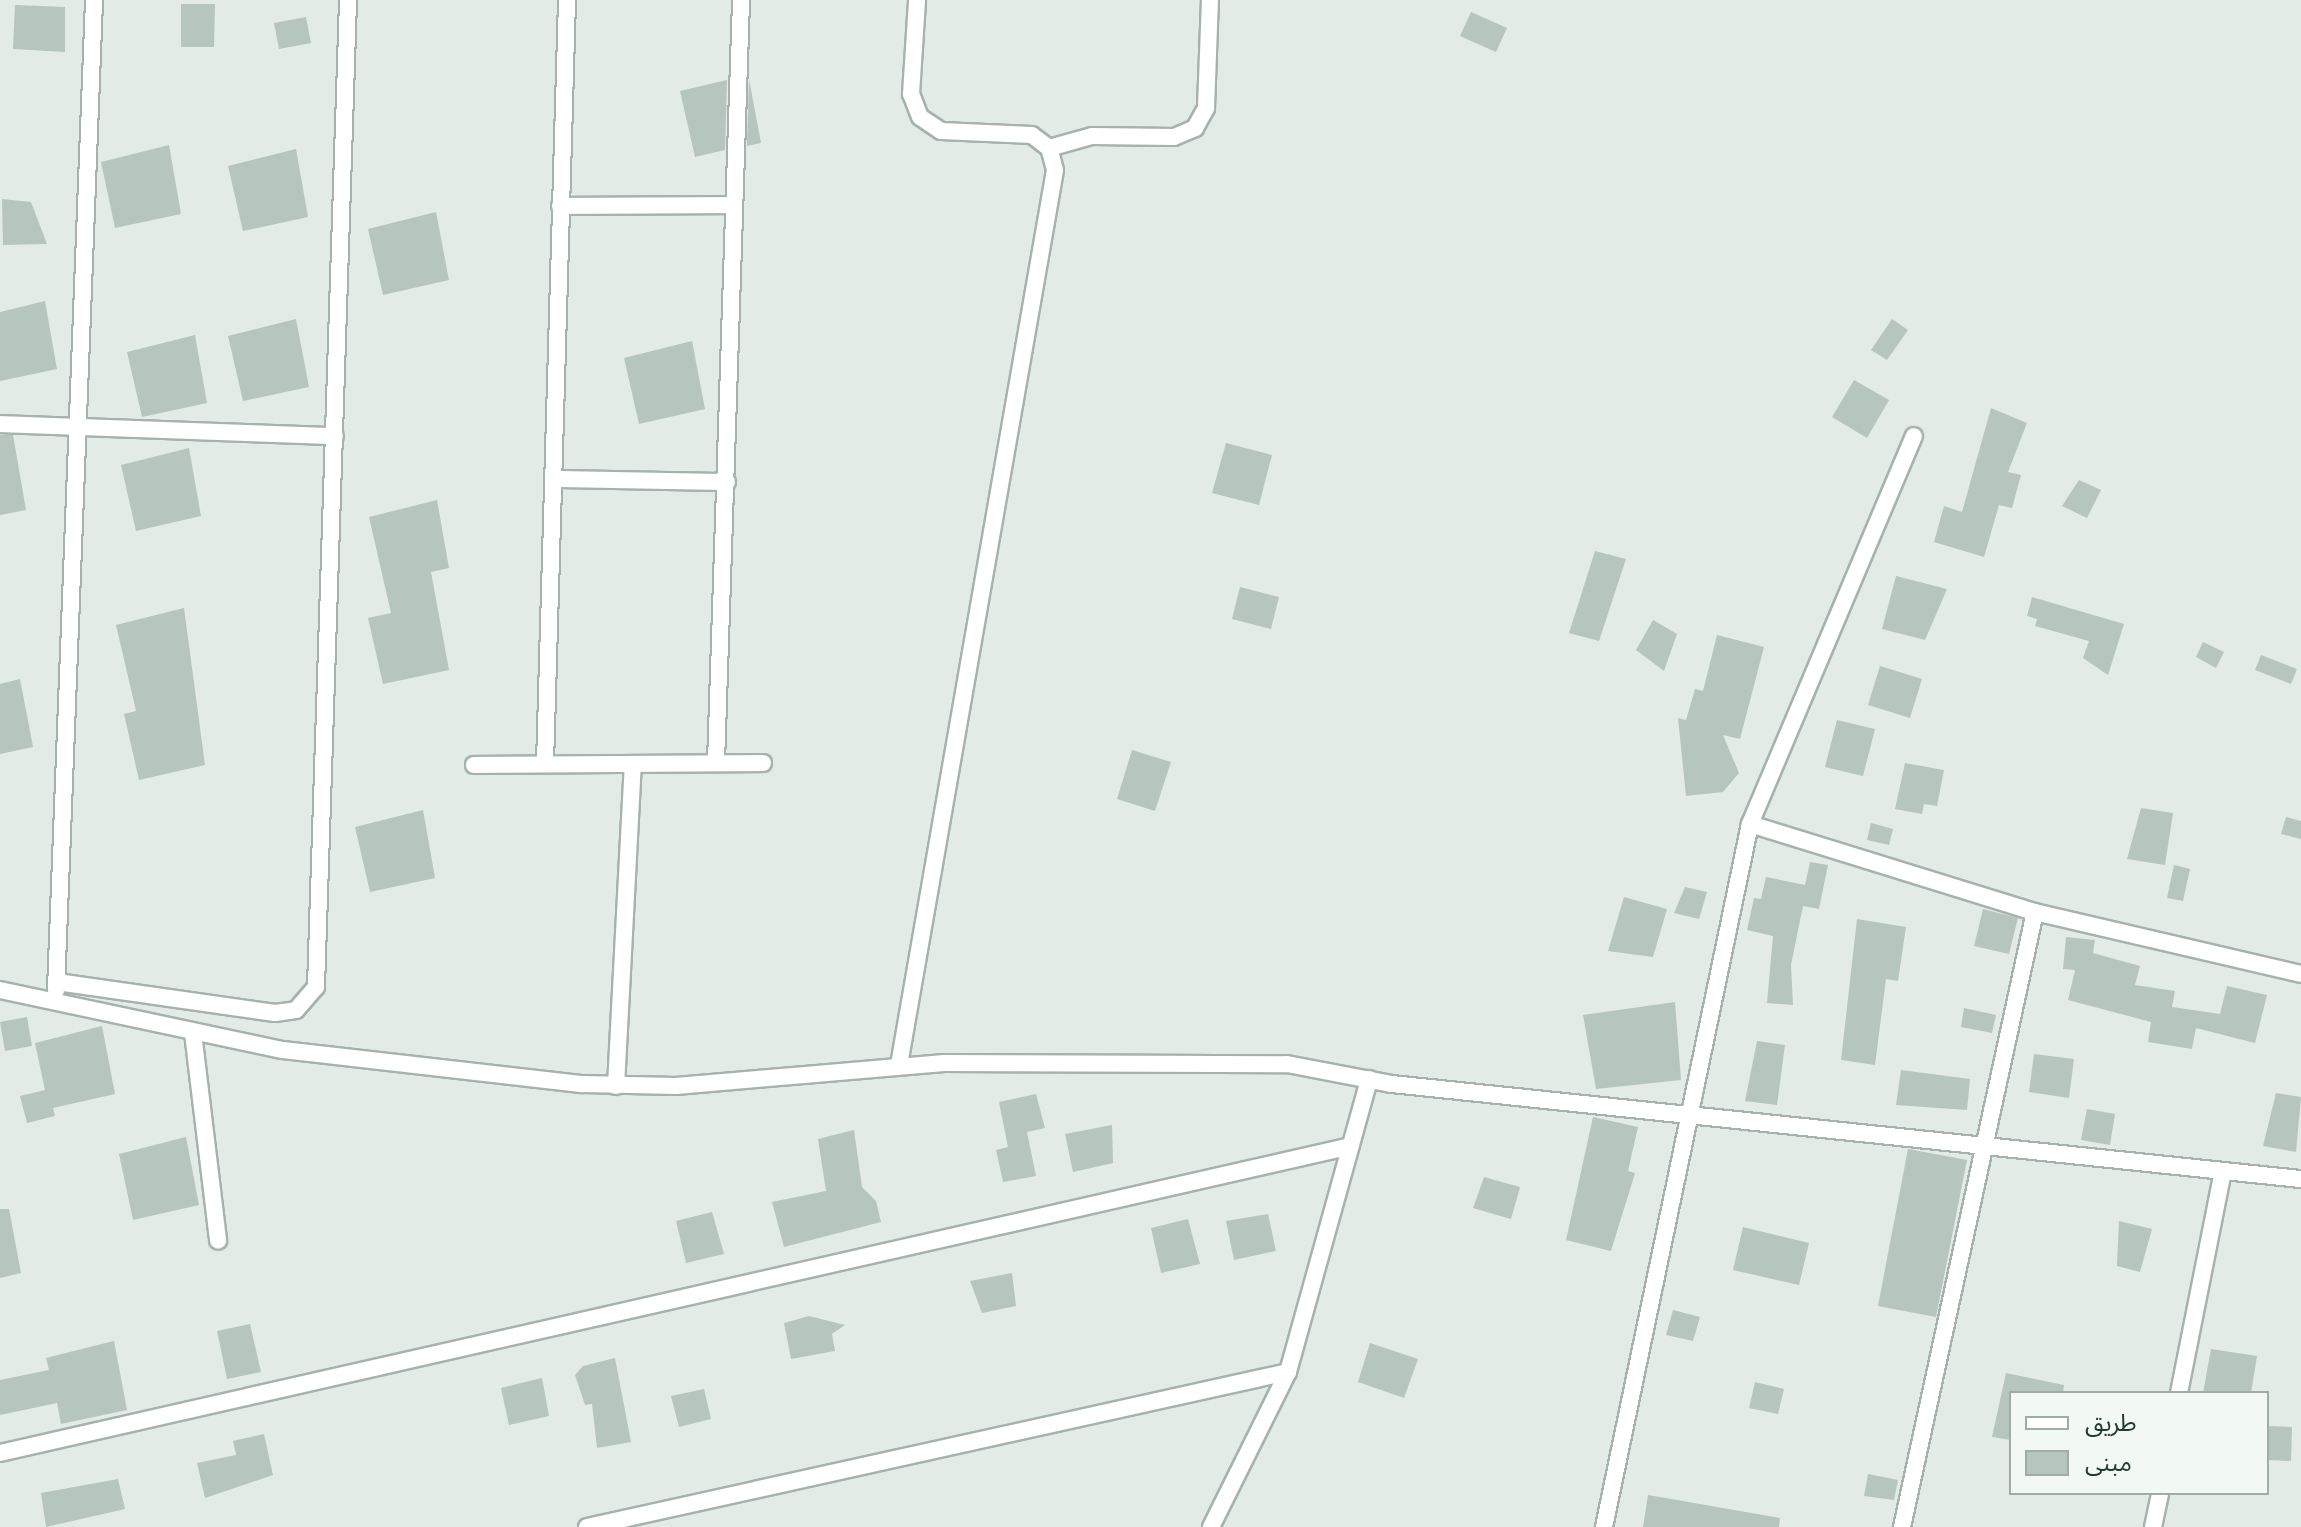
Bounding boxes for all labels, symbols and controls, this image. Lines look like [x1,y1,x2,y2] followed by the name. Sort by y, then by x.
[2009,1391,2269,1495] legend
[2085,1409,2137,1437] text: طريق
[2085,1449,2132,1477] text: مبنى

